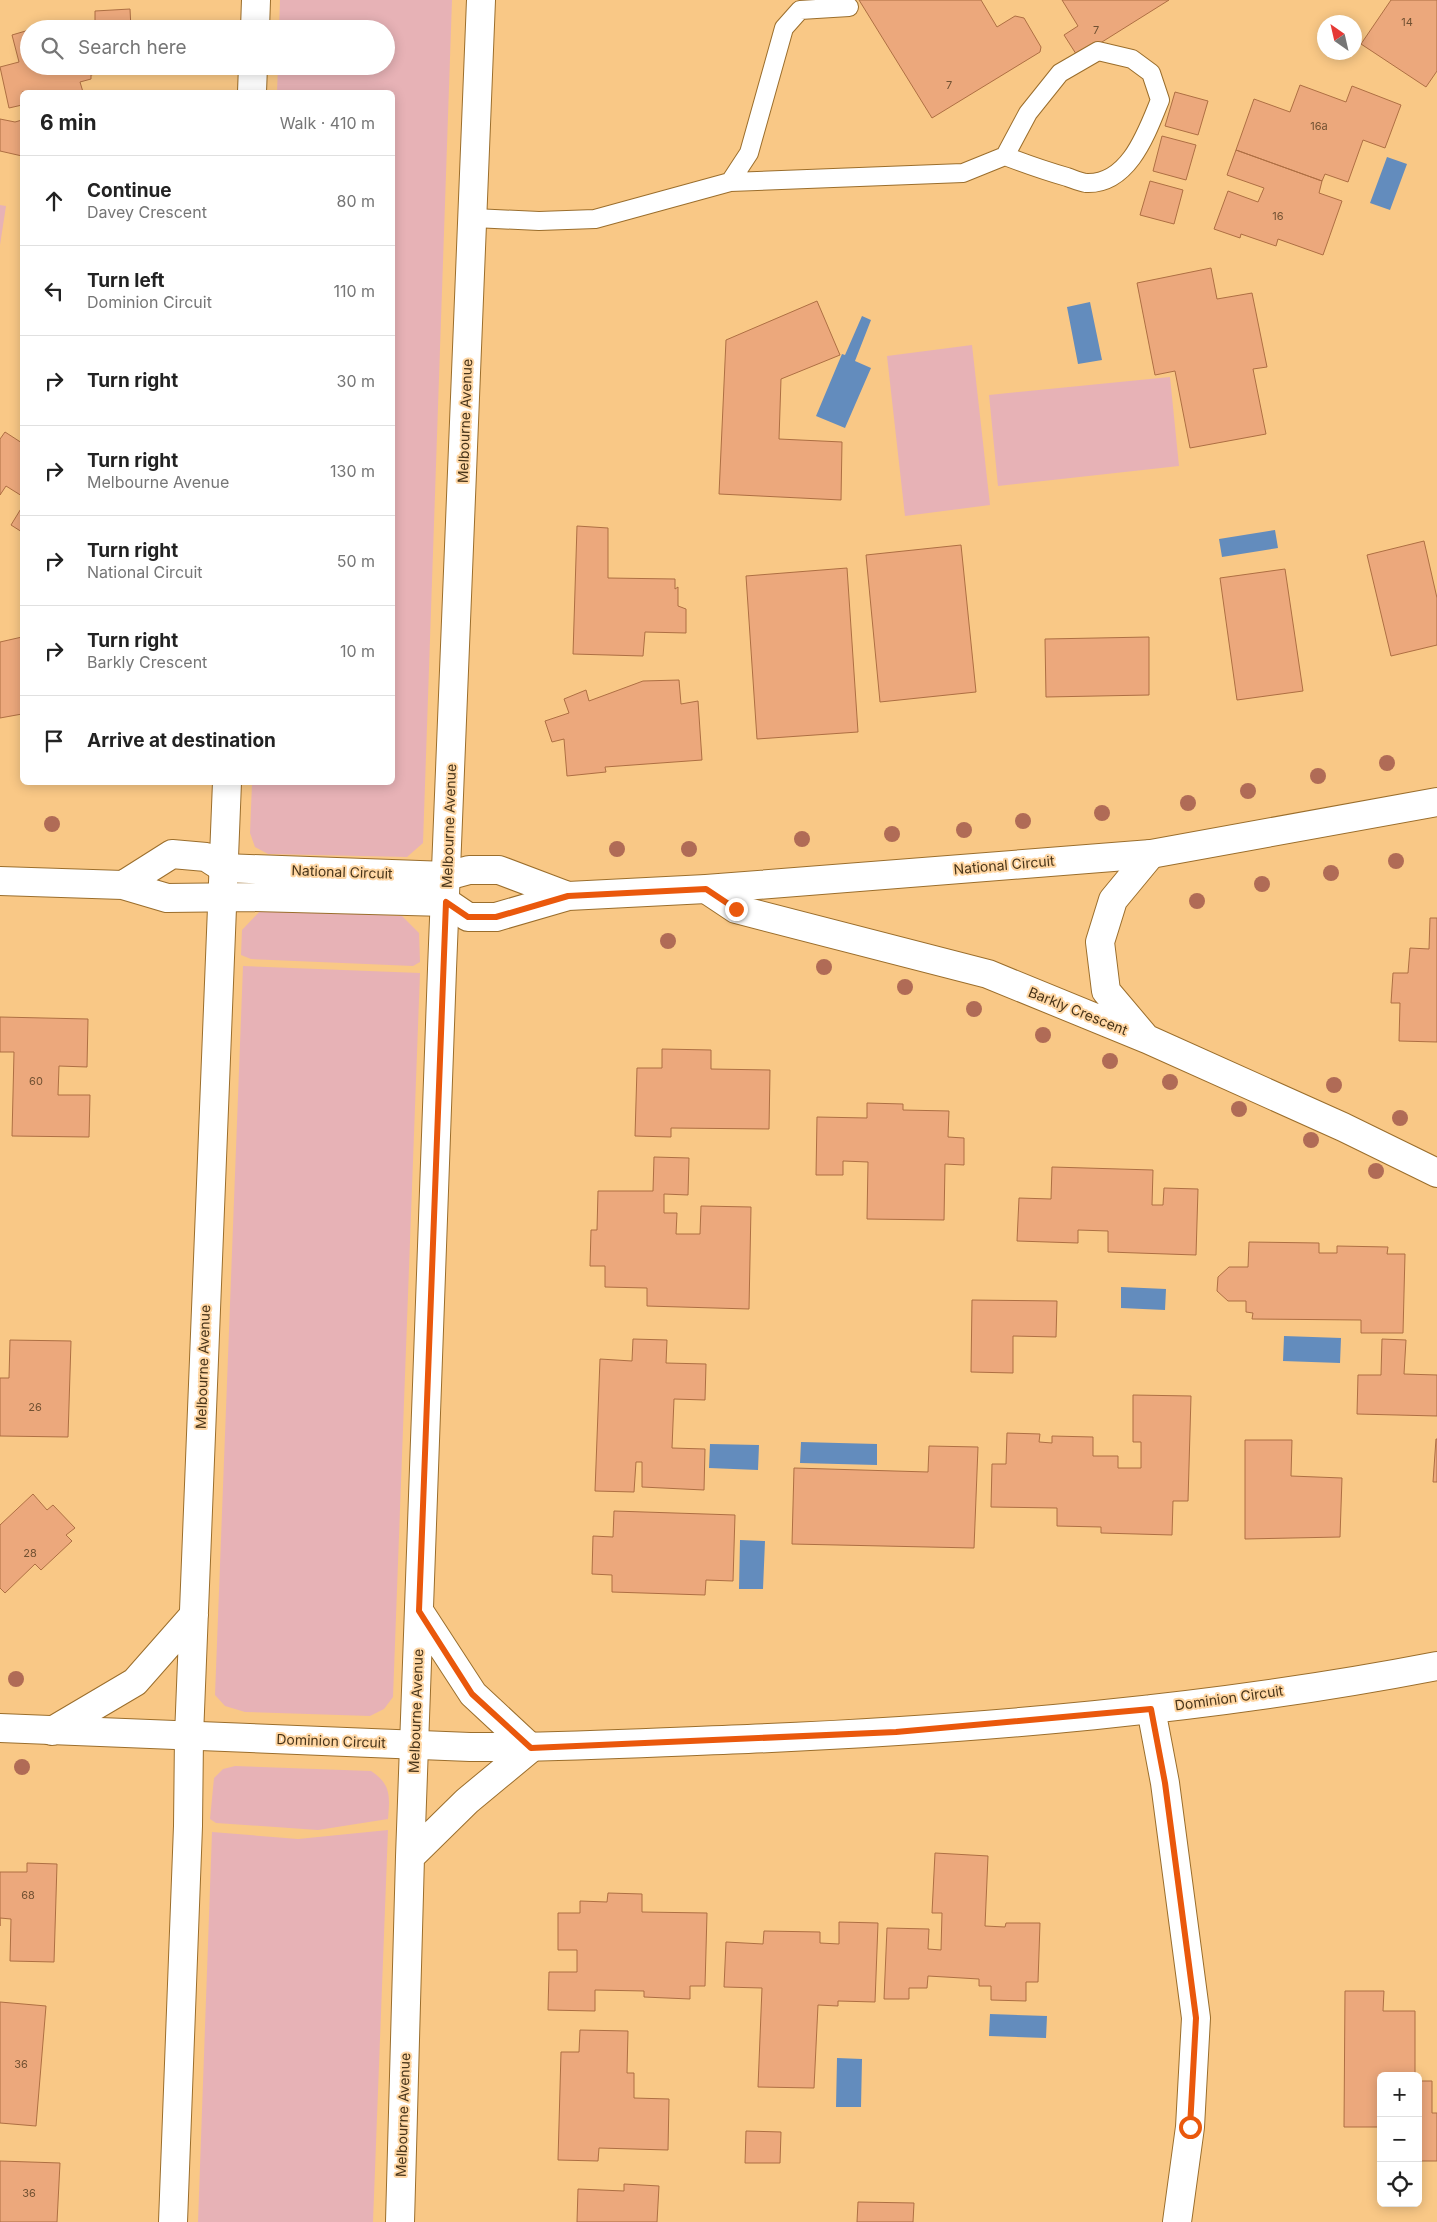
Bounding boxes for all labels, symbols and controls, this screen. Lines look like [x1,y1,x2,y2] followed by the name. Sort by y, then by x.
[1317,15,1362,60] north arrow
[1401,15,1413,29] house number: 14
[20,20,395,75] search box
[1093,23,1099,37] house number: 7
[38,34,66,62] icon: search
[78,36,187,59] text: Search here
[946,78,952,92] house number: 7
[40,110,97,135] text: 6 min
[280,113,375,133] text: Walk · 410 m
[1310,119,1328,133] house number: 16a
[87,179,172,202] text: Continue
[40,187,68,215] icon: ahead
[336,191,375,211] text: 80 m
[87,202,207,222] text: Davey Crescent
[1272,209,1284,223] house number: 16
[87,269,165,292] text: Turn left
[40,277,68,305] icon: left
[333,281,375,301] text: 110 m
[87,292,212,312] text: Dominion Circuit
[454,358,475,483] street label: Melbourne Avenue
[40,367,68,395] icon: right
[87,369,178,392] text: Turn right
[337,371,375,391] text: 30 m
[87,449,178,472] text: Turn right
[40,457,68,485] icon: right
[330,461,375,481] text: 130 m
[87,472,229,492] text: Melbourne Avenue
[87,539,178,562] text: Turn right
[40,547,68,575] icon: right
[337,551,375,571] text: 50 m
[87,562,203,582] text: National Circuit
[87,629,178,652] text: Turn right
[40,637,68,665] icon: right
[340,641,375,661] text: 10 m
[87,652,207,672] text: Barkly Crescent
[40,727,68,755] icon: arrive
[87,729,276,752] text: Arrive at destination
[438,763,459,888] street label: Melbourne Avenue
[953,852,1055,877] street label: National Circuit
[291,861,393,882] street label: National Circuit
[725,898,748,921] route end
[1026,983,1131,1038] street label: Barkly Crescent
[29,1074,43,1088] house number: 60
[192,1304,213,1429] street label: Melbourne Avenue
[28,1400,42,1414] house number: 26
[23,1546,37,1560] house number: 28
[405,1648,426,1773] street label: Melbourne Avenue
[1174,1681,1285,1714] street label: Dominion Circuit
[276,1730,386,1751] street label: Dominion Circuit
[21,1888,35,1902] house number: 68
[392,2052,413,2177] street label: Melbourne Avenue
[14,2057,28,2071] house number: 36
[1377,2072,1422,2207] map controls
[1377,2072,1422,2117] button: +
[1179,2116,1202,2139] route start
[1377,2117,1422,2162] button: −
[1377,2162,1422,2207] button: locate
[22,2186,36,2200] house number: 36

